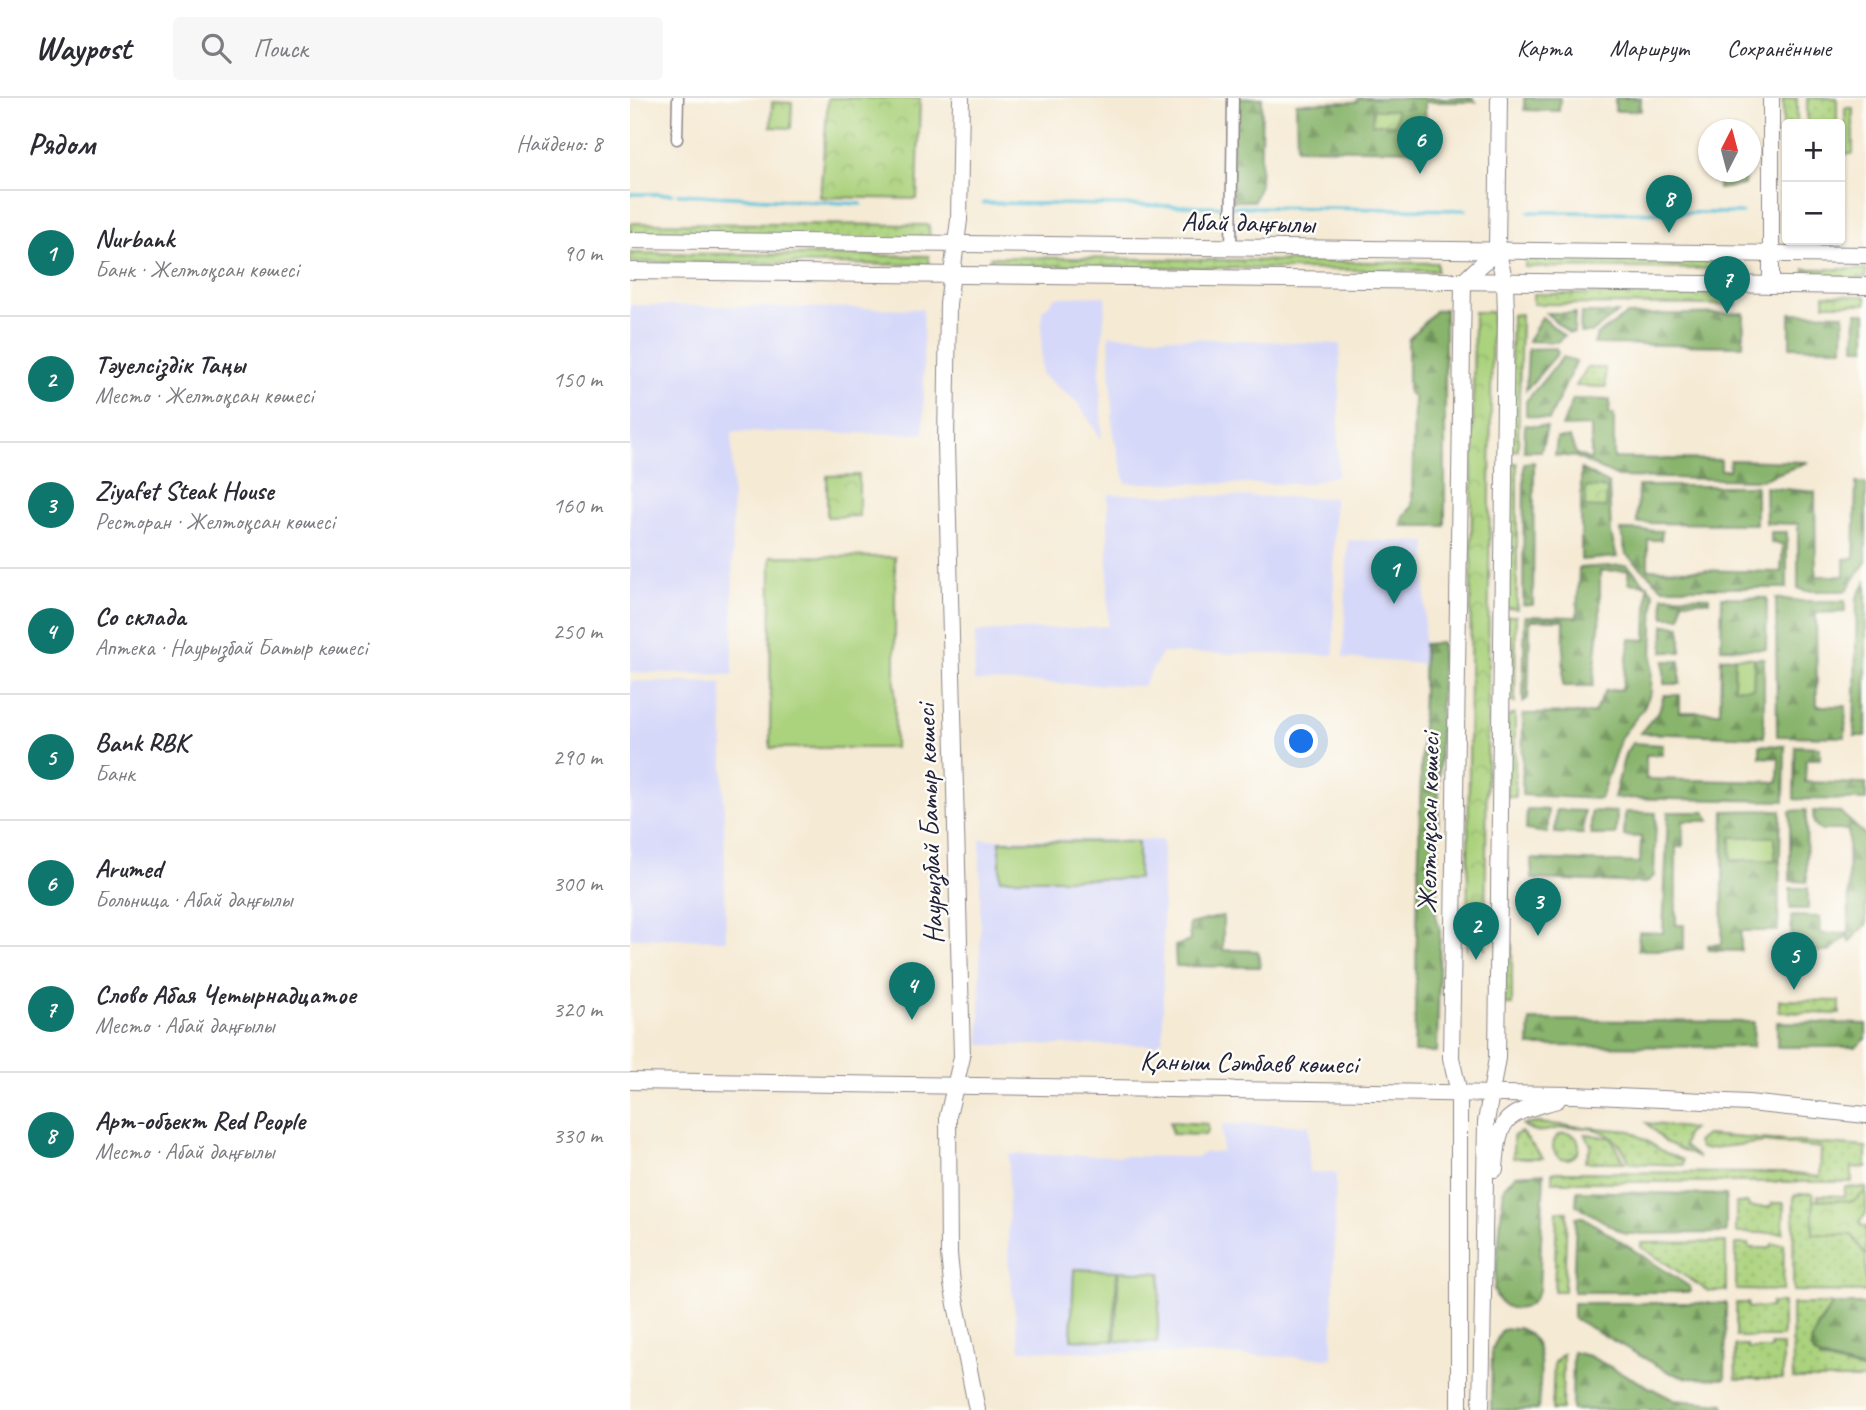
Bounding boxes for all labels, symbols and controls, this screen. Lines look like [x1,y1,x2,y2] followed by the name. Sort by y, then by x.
[173,17,663,80] search box
[35,27,131,69] text: Waypost
[197,29,235,67] icon: search
[253,32,308,65] text: Поиск
[1517,33,1572,63] text: Карта
[1610,33,1689,63] text: Маршрут
[1727,33,1831,63] text: Сохранённые
[1397,116,1443,174] pin: 6
[1698,119,1761,182] north arrow
[1782,119,1845,245] map controls
[1782,119,1845,182] button: +
[28,125,95,163] text: Рядом
[516,129,602,158] text: Найдено: 8
[1646,175,1692,233] pin: 8
[1782,182,1845,245] button: −
[1181,203,1317,241] street label: Абай даңғылы
[95,222,174,255] text: Nurbank
[46,239,56,268] text: 1
[563,239,602,268] text: 90 m
[95,255,299,284] text: Банк · Желтоқсан көшесі
[1704,256,1750,314] pin: 7
[95,348,245,381] text: Тәуелсіздік Таңы
[46,365,56,394] text: 2
[553,365,602,394] text: 150 m
[95,381,314,410] text: Место · Желтоқсан көшесі
[95,474,274,507] text: Ziyafet Steak House
[46,491,56,520] text: 3
[553,491,602,520] text: 160 m
[95,507,335,536] text: Ресторан · Желтоқсан көшесі
[1371,546,1417,604] pin: 1
[95,600,186,633] text: Со склада
[46,617,56,646] text: 4
[553,617,602,646] text: 250 m
[95,633,367,662] text: Аптека · Наурызбай Батыр көшесі
[907,699,952,945] street label: Наурызбай Батыр көшесі
[1284,724,1318,758] your location
[95,726,188,759] text: Bank RBK
[1409,728,1447,914] street label: Желтоқсан көшесі
[46,743,56,772] text: 5
[553,743,602,772] text: 290 m
[95,759,135,788] text: Банк
[95,852,162,885] text: Arumed
[46,869,56,898] text: 6
[553,869,602,898] text: 300 m
[1515,878,1561,936] pin: 3
[95,885,292,914] text: Больница · Абай даңғылы
[1453,902,1499,960] pin: 2
[1771,932,1817,990] pin: 5
[889,962,935,1020] pin: 4
[95,978,355,1011] text: Слово Абая Четырнадцатое
[46,995,56,1024] text: 7
[553,995,602,1024] text: 320 m
[95,1011,274,1040] text: Место · Абай даңғылы
[1140,1043,1362,1081] street label: Қаныш Сәтбаев көшесі
[95,1104,305,1137] text: Арт-объект Red People
[46,1121,56,1150] text: 8
[553,1121,602,1150] text: 330 m
[95,1137,274,1166] text: Место · Абай даңғылы

